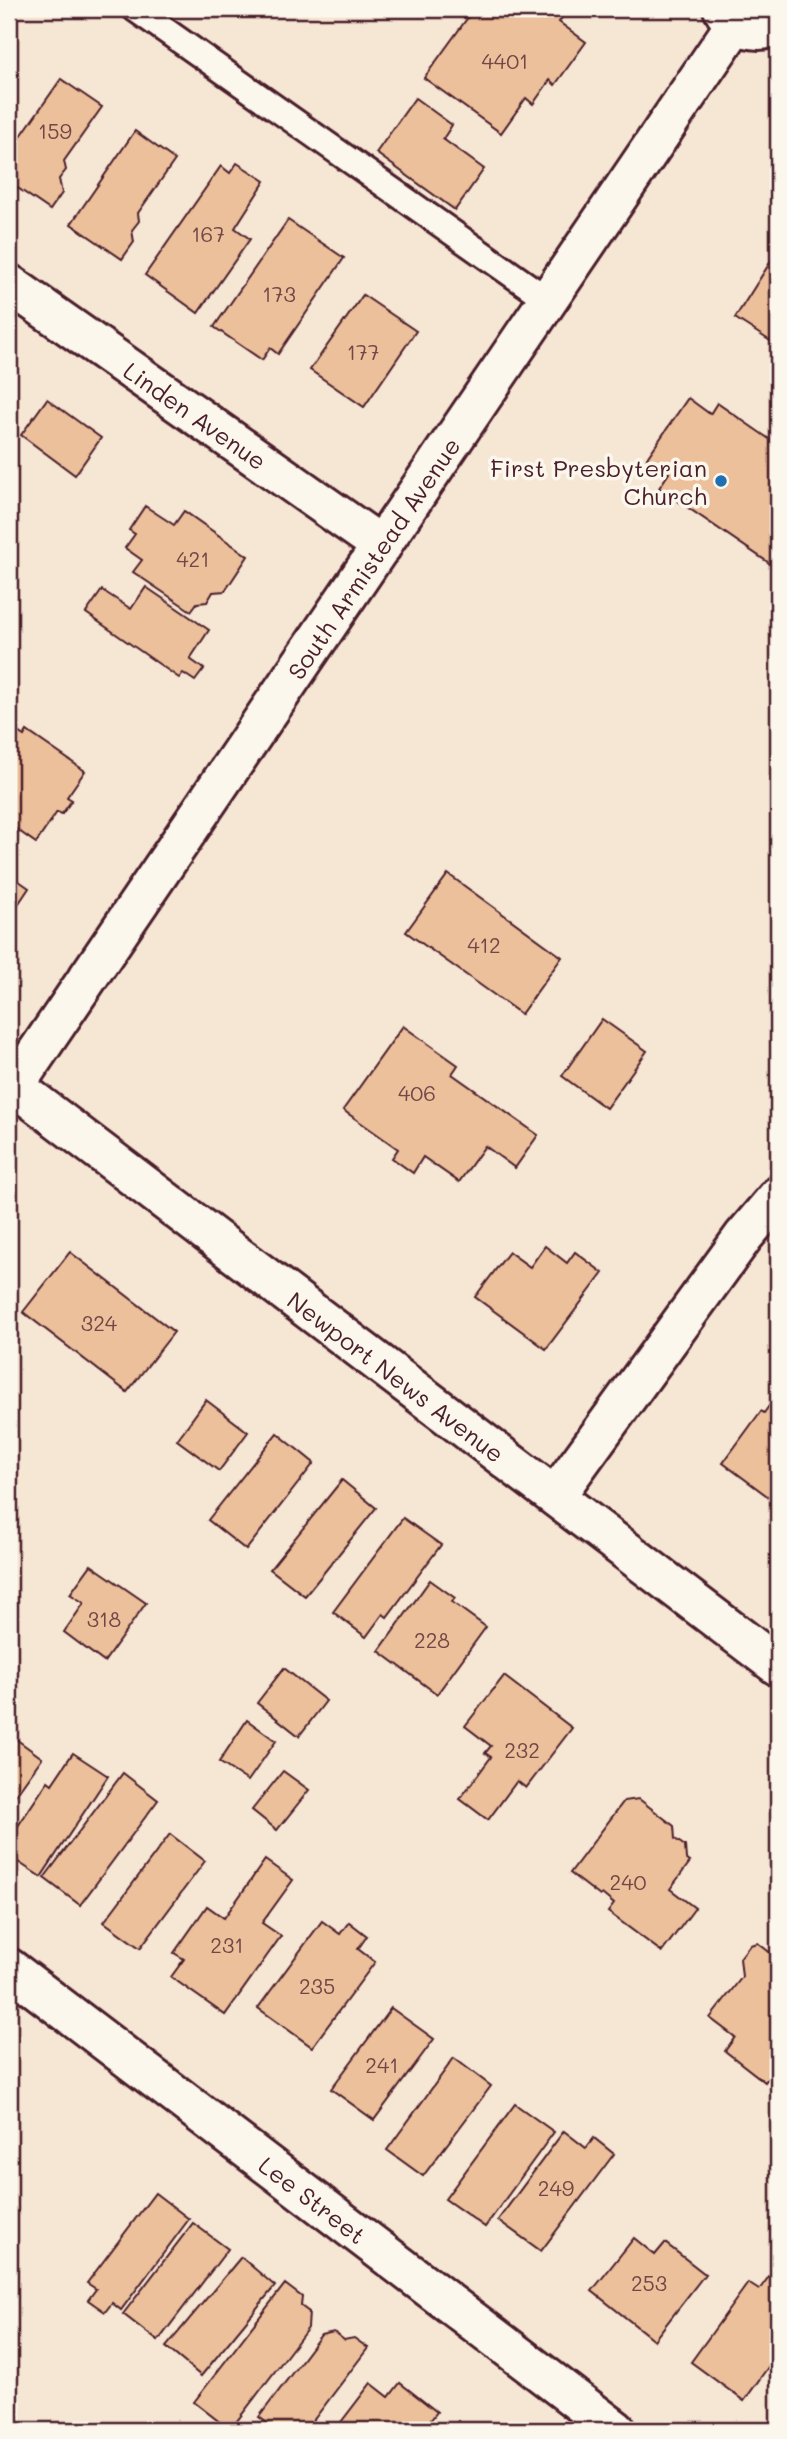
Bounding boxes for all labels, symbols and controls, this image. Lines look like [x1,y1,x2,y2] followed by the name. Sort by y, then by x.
[482,47,529,74] house number: 4401
[38,117,72,144] house number: 159
[191,220,225,247] house number: 167
[262,280,296,307] house number: 173
[347,338,379,365] house number: 177
[118,354,273,476] street label: Linden Avenue
[280,431,466,685] street label: South Armistead Avenue
[490,452,707,511] place label: First Presbyterian Church
[713,473,729,489] marker: First Presbyterian Church
[176,545,210,572] house number: 421
[467,931,501,958] house number: 412
[398,1079,436,1106] house number: 406
[282,1284,511,1468] street label: Newport News Avenue
[81,1309,118,1336] house number: 324
[87,1605,121,1632] house number: 318
[414,1626,450,1653] house number: 228
[504,1736,540,1763] house number: 232
[610,1868,647,1895] house number: 240
[210,1931,244,1958] house number: 231
[299,1972,335,1999] house number: 235
[365,2051,399,2078] house number: 241
[253,2149,373,2250] street label: Lee Street
[538,2174,574,2201] house number: 249
[631,2269,667,2296] house number: 253

